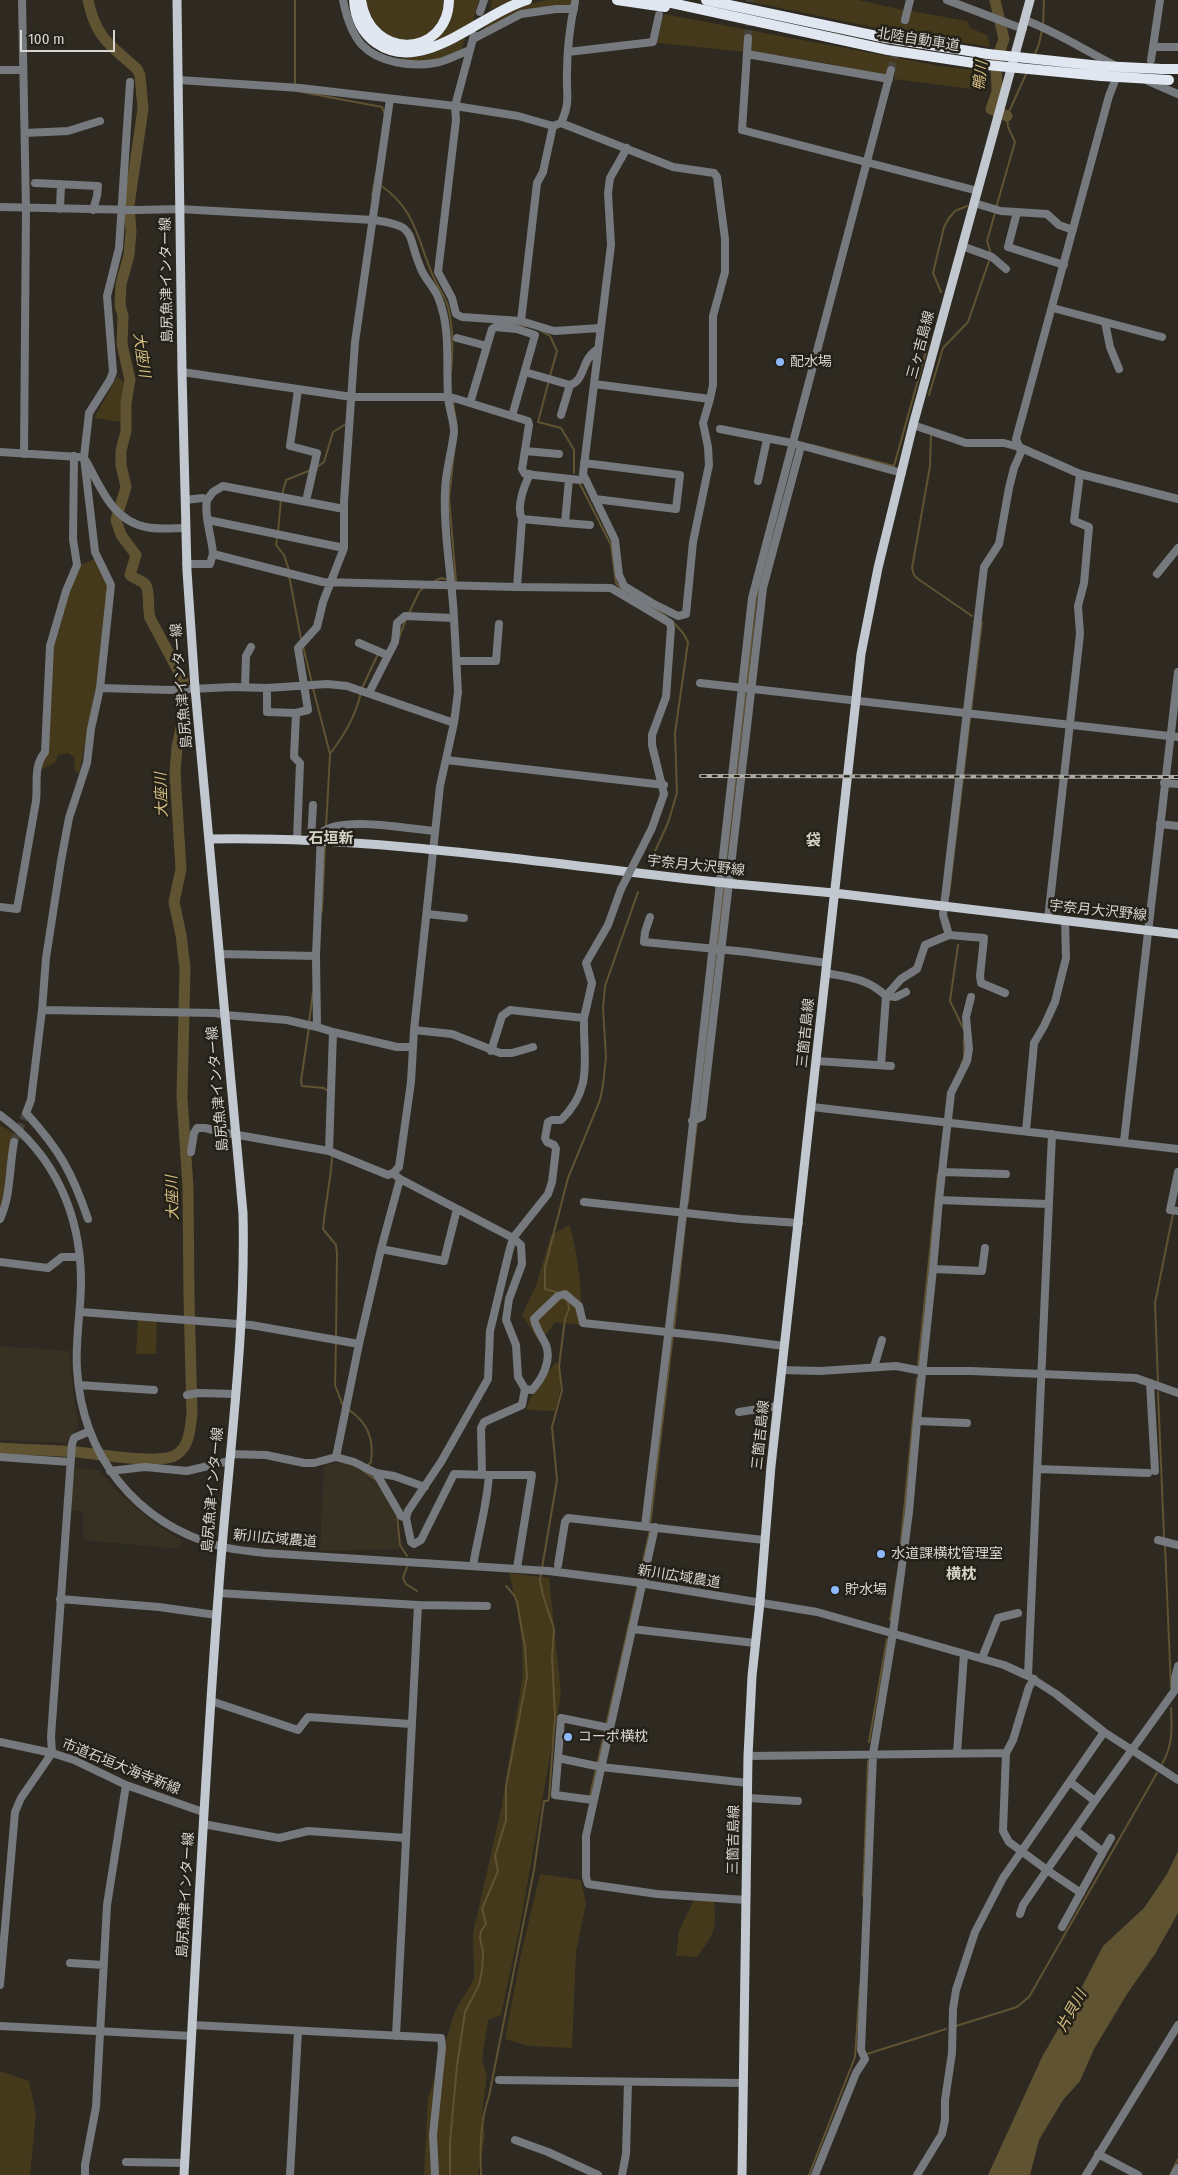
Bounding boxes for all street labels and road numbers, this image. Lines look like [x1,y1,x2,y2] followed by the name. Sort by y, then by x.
[875,25,961,55] street label: 北陸自動車道
[158,217,176,343] street label: 島尻魚津インター線
[904,309,938,381] street label: 三ヶ吉島線
[168,623,196,749] street label: 島尻魚津インター線
[646,853,746,879] street label: 宇奈月大沢野線
[1048,898,1148,924] street label: 宇奈月大沢野線
[794,997,818,1069] street label: 三箇吉島線
[204,1026,232,1152] street label: 島尻魚津インター線
[749,1399,773,1471] street label: 三箇吉島線
[199,1427,227,1553] street label: 島尻魚津インター線
[232,1527,318,1551] street label: 新川広域農道
[636,1562,722,1592] street label: 新川広域農道
[59,1736,183,1798] street label: 市道石垣大海寺新線
[725,1805,743,1875] street label: 三箇吉島線
[174,1832,198,1958] street label: 島尻魚津インター線

